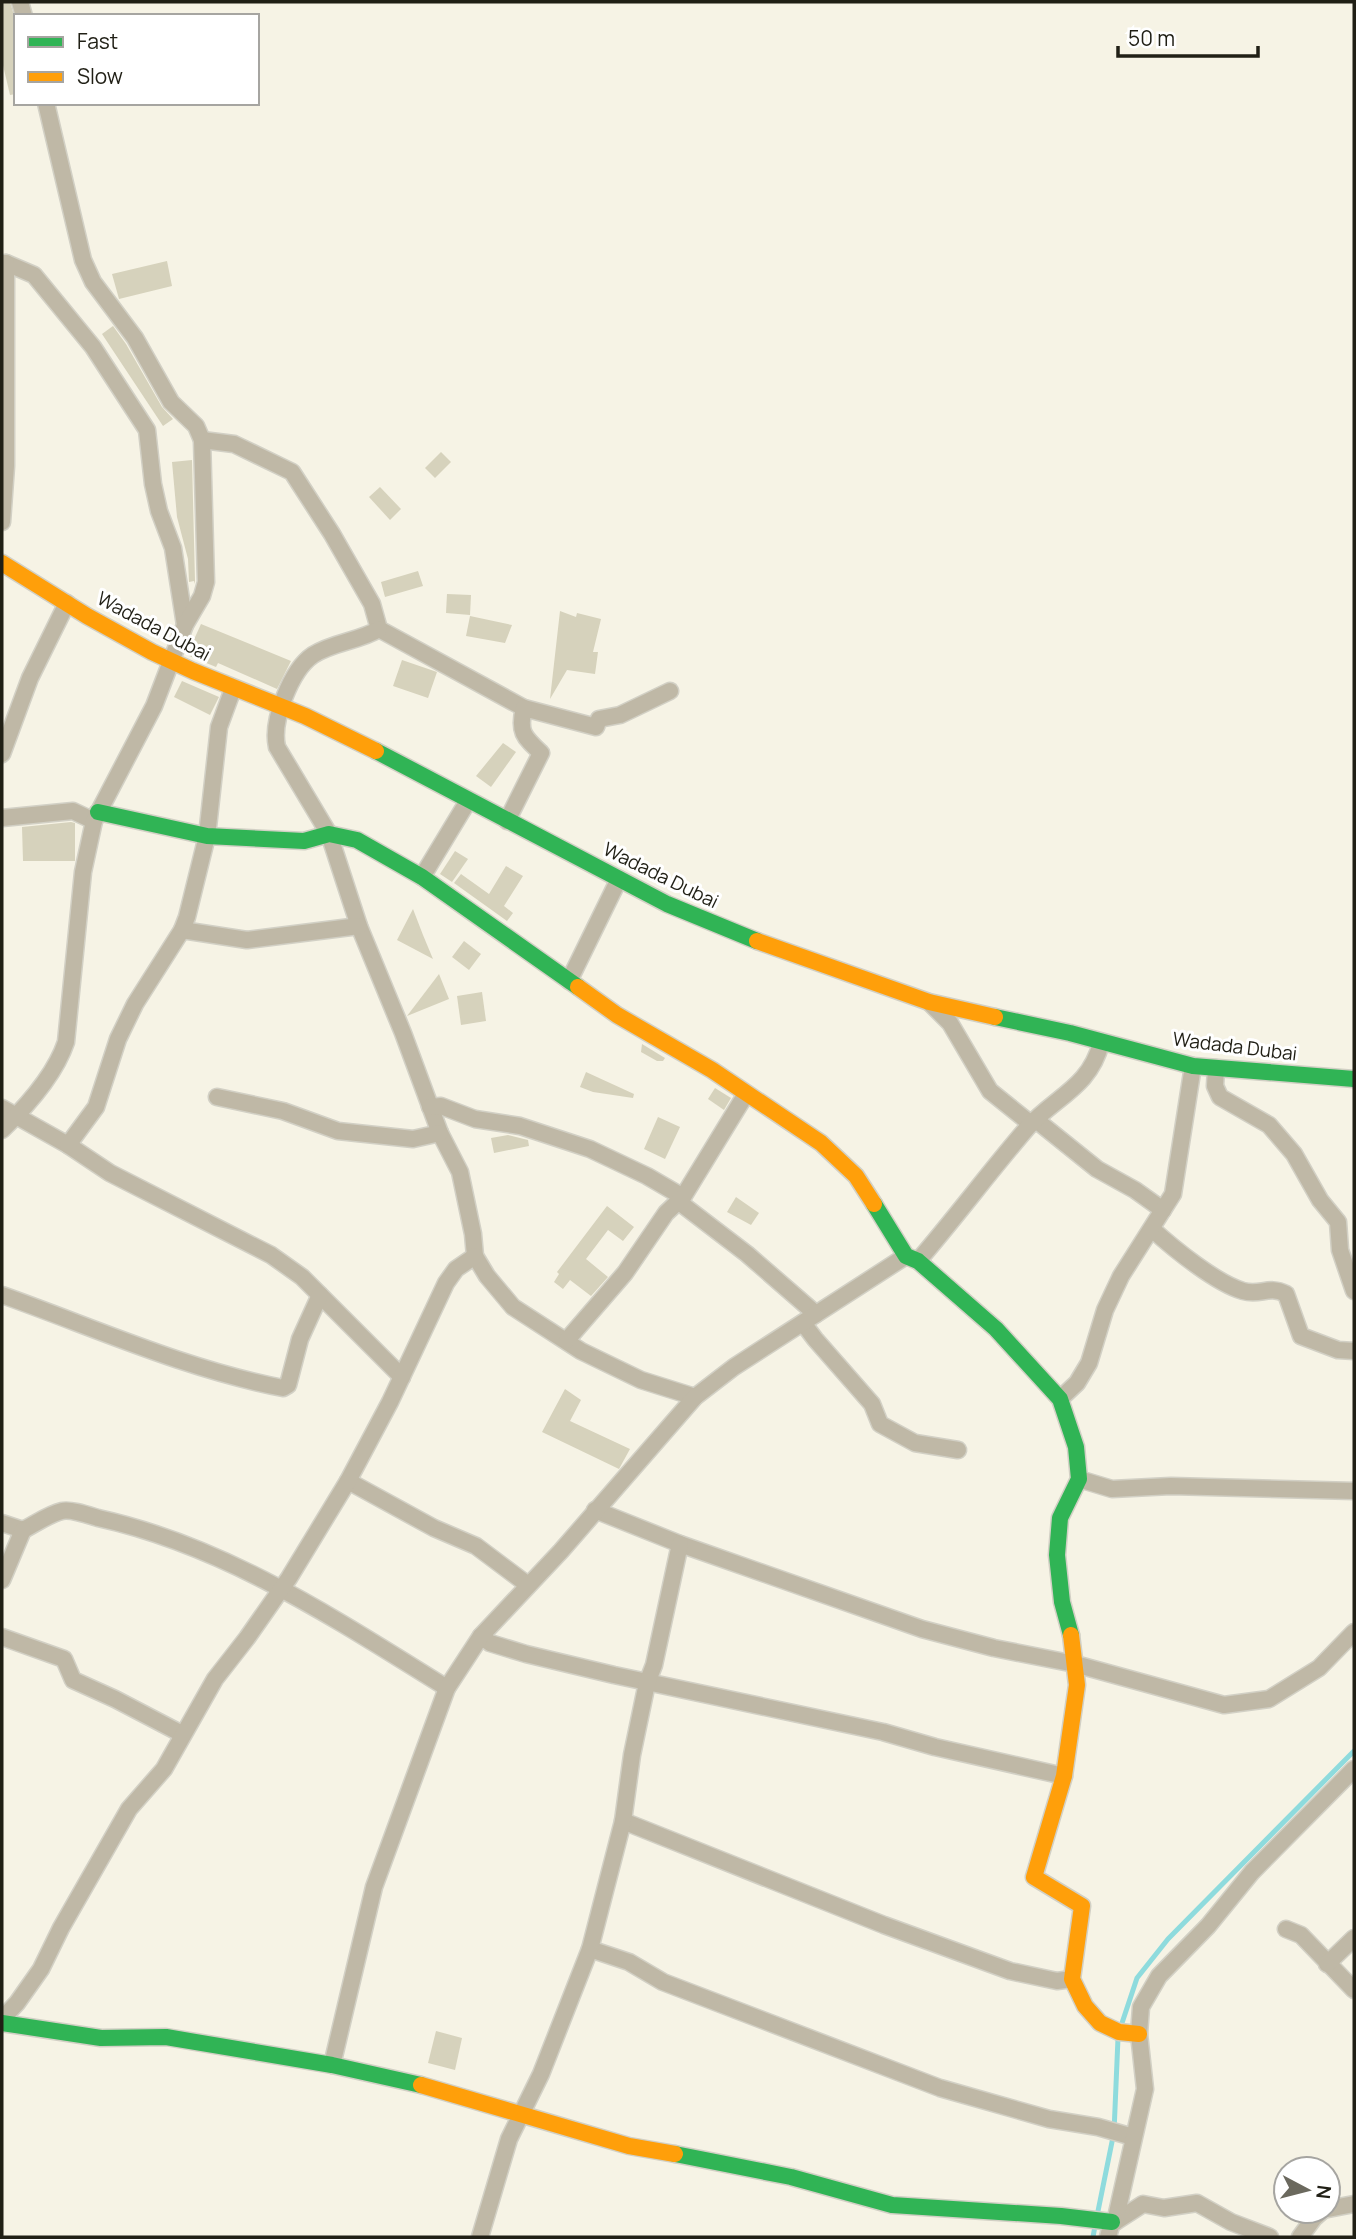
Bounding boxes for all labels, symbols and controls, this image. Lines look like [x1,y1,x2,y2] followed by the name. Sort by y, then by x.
[14,14,259,105] legend
[1118,14,1258,58] scale bar
[1128,24,1175,52] text: 50 m
[77,27,118,55] text: Fast
[77,62,123,90] text: Slow
[93,585,215,667] street label: Wadada Dubai
[599,836,723,914] street label: Wadada Dubai
[1171,1025,1299,1067] street label: Wadada Dubai
[1272,2155,1342,2225] north arrow
[1310,2184,1338,2200] text: N

